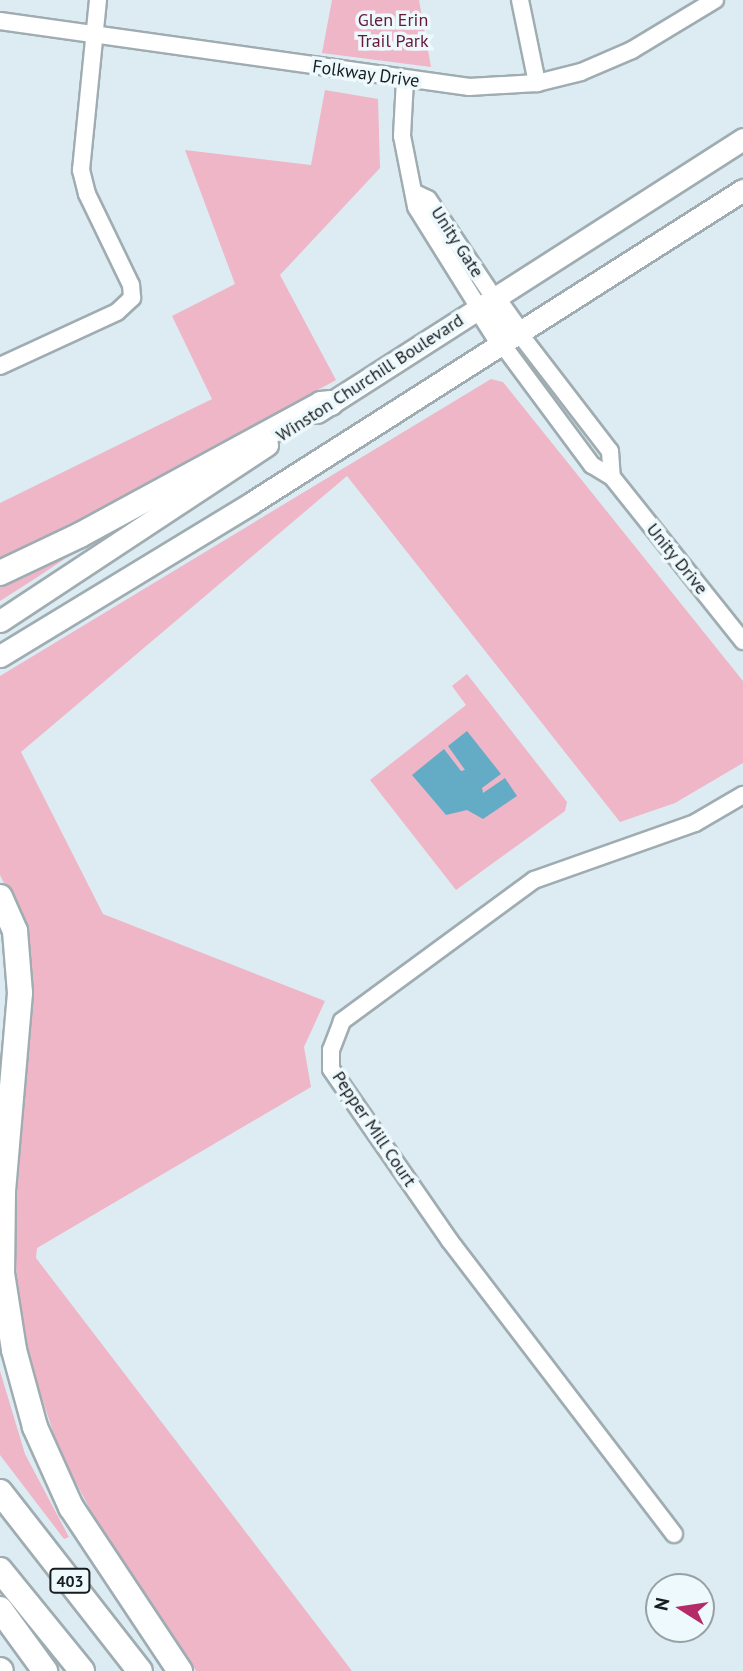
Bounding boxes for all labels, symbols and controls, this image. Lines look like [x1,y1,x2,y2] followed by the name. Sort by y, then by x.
[357,10,429,52] park label: Glen Erin Trail Park
[311,56,421,92] street label: Folkway Drive
[426,202,488,282] street label: Unity Gate
[272,309,468,447] street label: Winston Churchill Boulevard
[642,519,712,599] street label: Unity Drive
[328,1067,420,1191] street label: Pepper Mill Court
[49,1568,91,1594] road number: 403
[645,1573,715,1643] north arrow
[648,1595,674,1613] text: N

